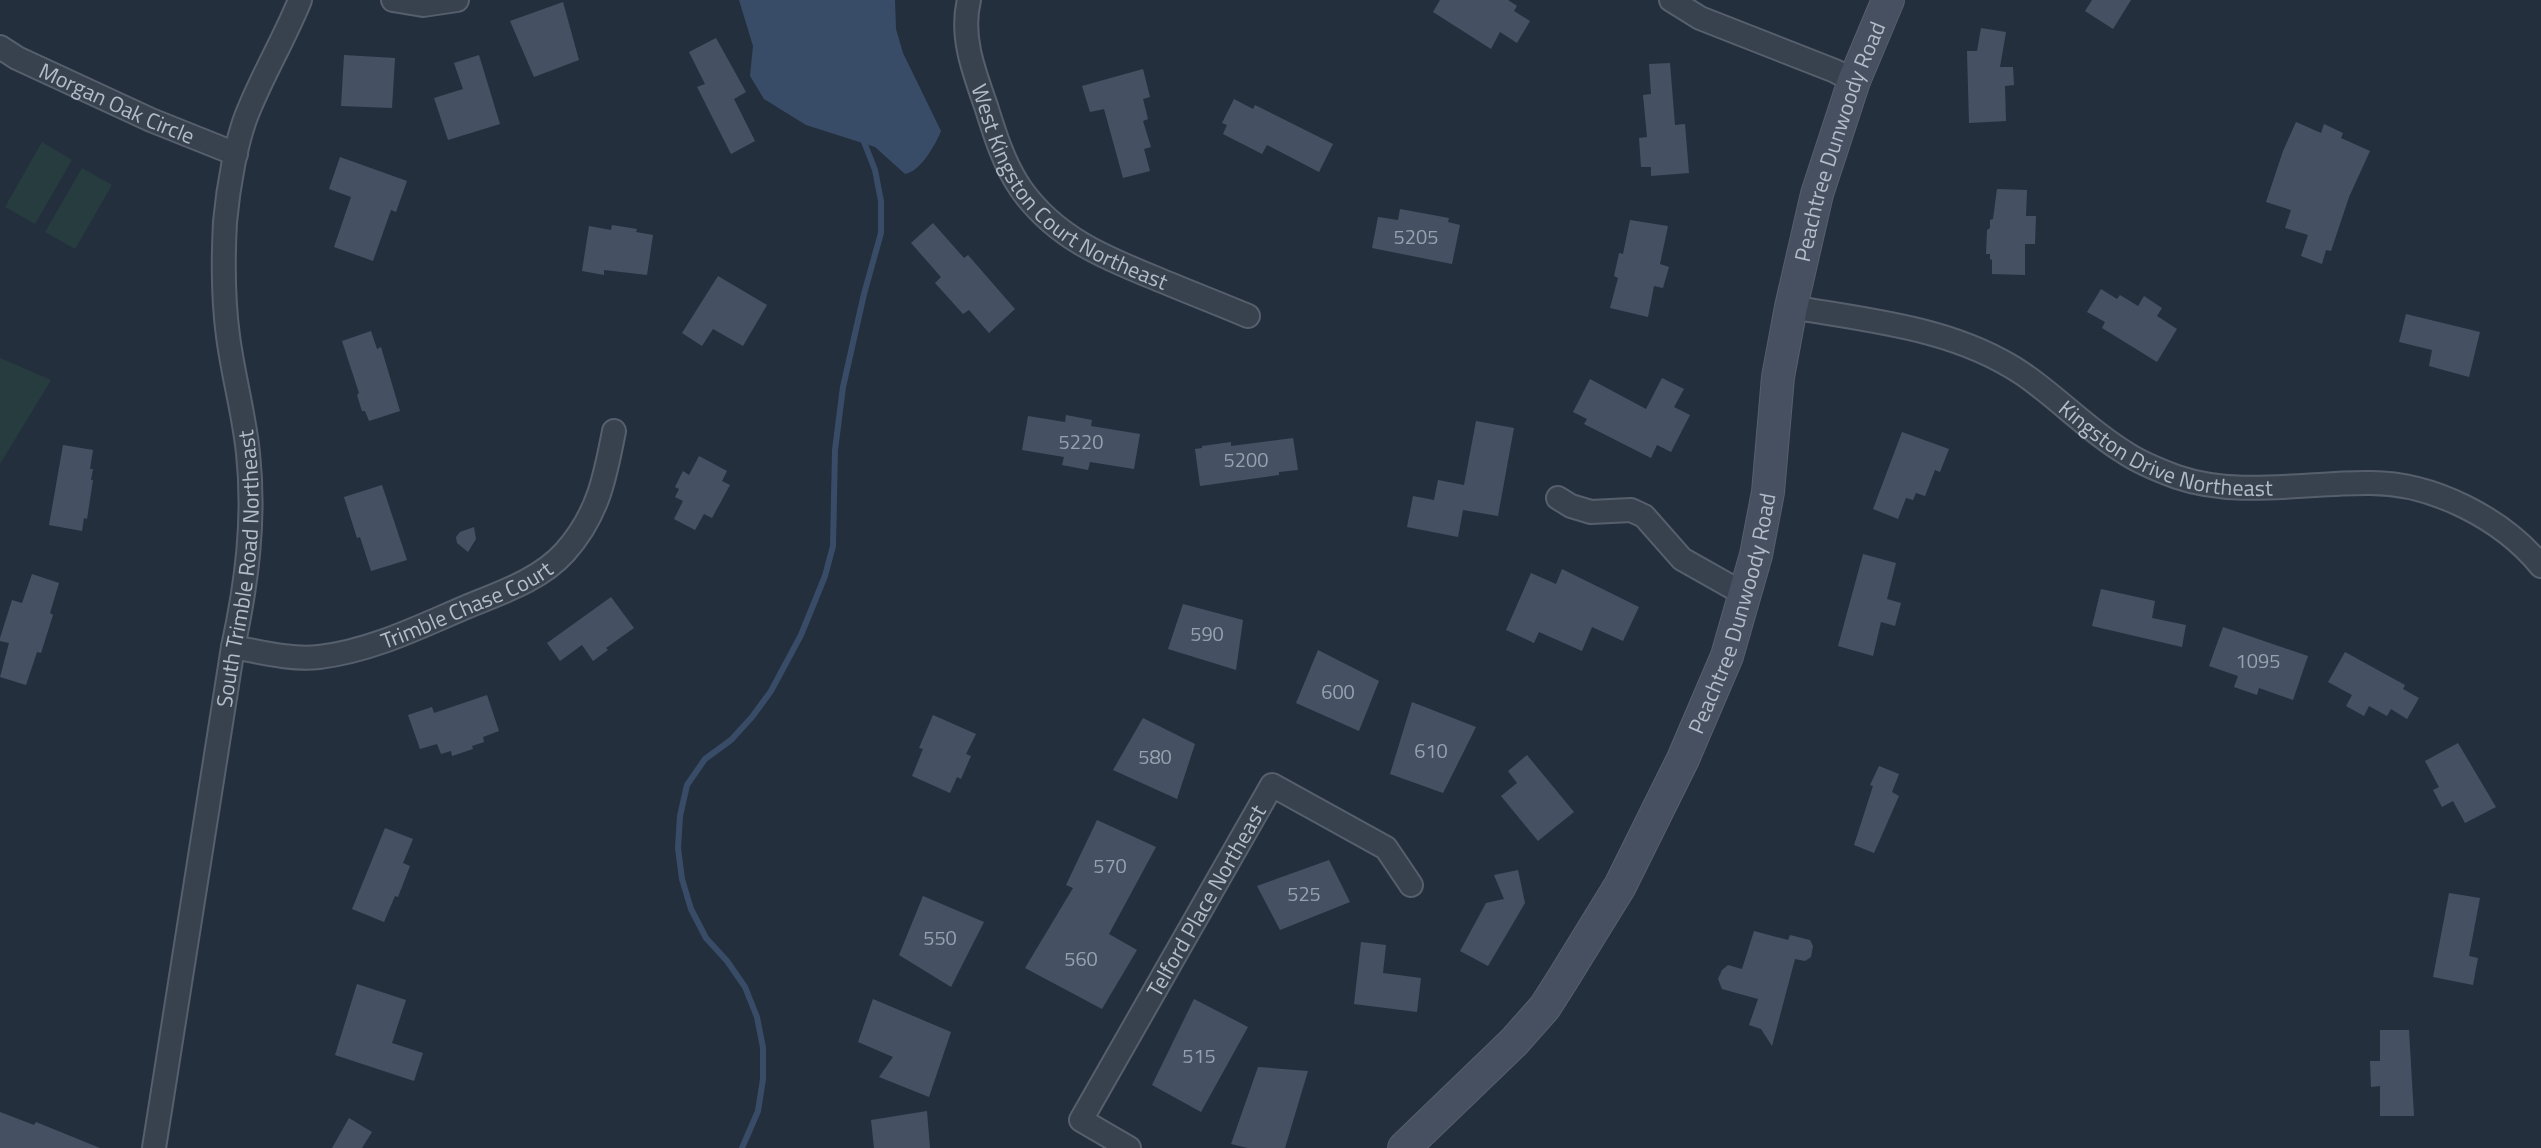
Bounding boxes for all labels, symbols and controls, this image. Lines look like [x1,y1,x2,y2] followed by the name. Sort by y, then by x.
[1785,16,1894,265] street label: Peachtree Dunwoody Road
[33,53,200,153] street label: Morgan Oak Circle
[963,79,1173,299] street label: West Kingston Court Northeast
[1394,221,1438,252] house number: 5205
[2051,392,2273,505] street label: Kingston Drive Northeast
[1059,426,1103,457] house number: 5220
[207,427,268,710] street label: South Trimble Road Northeast
[1224,444,1268,475] house number: 5200
[1679,490,1784,739] street label: Peachtree Dunwoody Road
[376,552,560,658] street label: Trimble Chase Court
[1190,618,1224,649] house number: 590
[2236,645,2280,676] house number: 1095
[1321,676,1355,707] house number: 600
[1414,735,1448,766] house number: 610
[1138,741,1172,772] house number: 580
[1138,798,1275,1003] street label: Telford Place Northeast
[1093,850,1127,881] house number: 570
[1287,878,1321,909] house number: 525
[923,922,957,953] house number: 550
[1064,943,1098,974] house number: 560
[1182,1040,1216,1071] house number: 515

